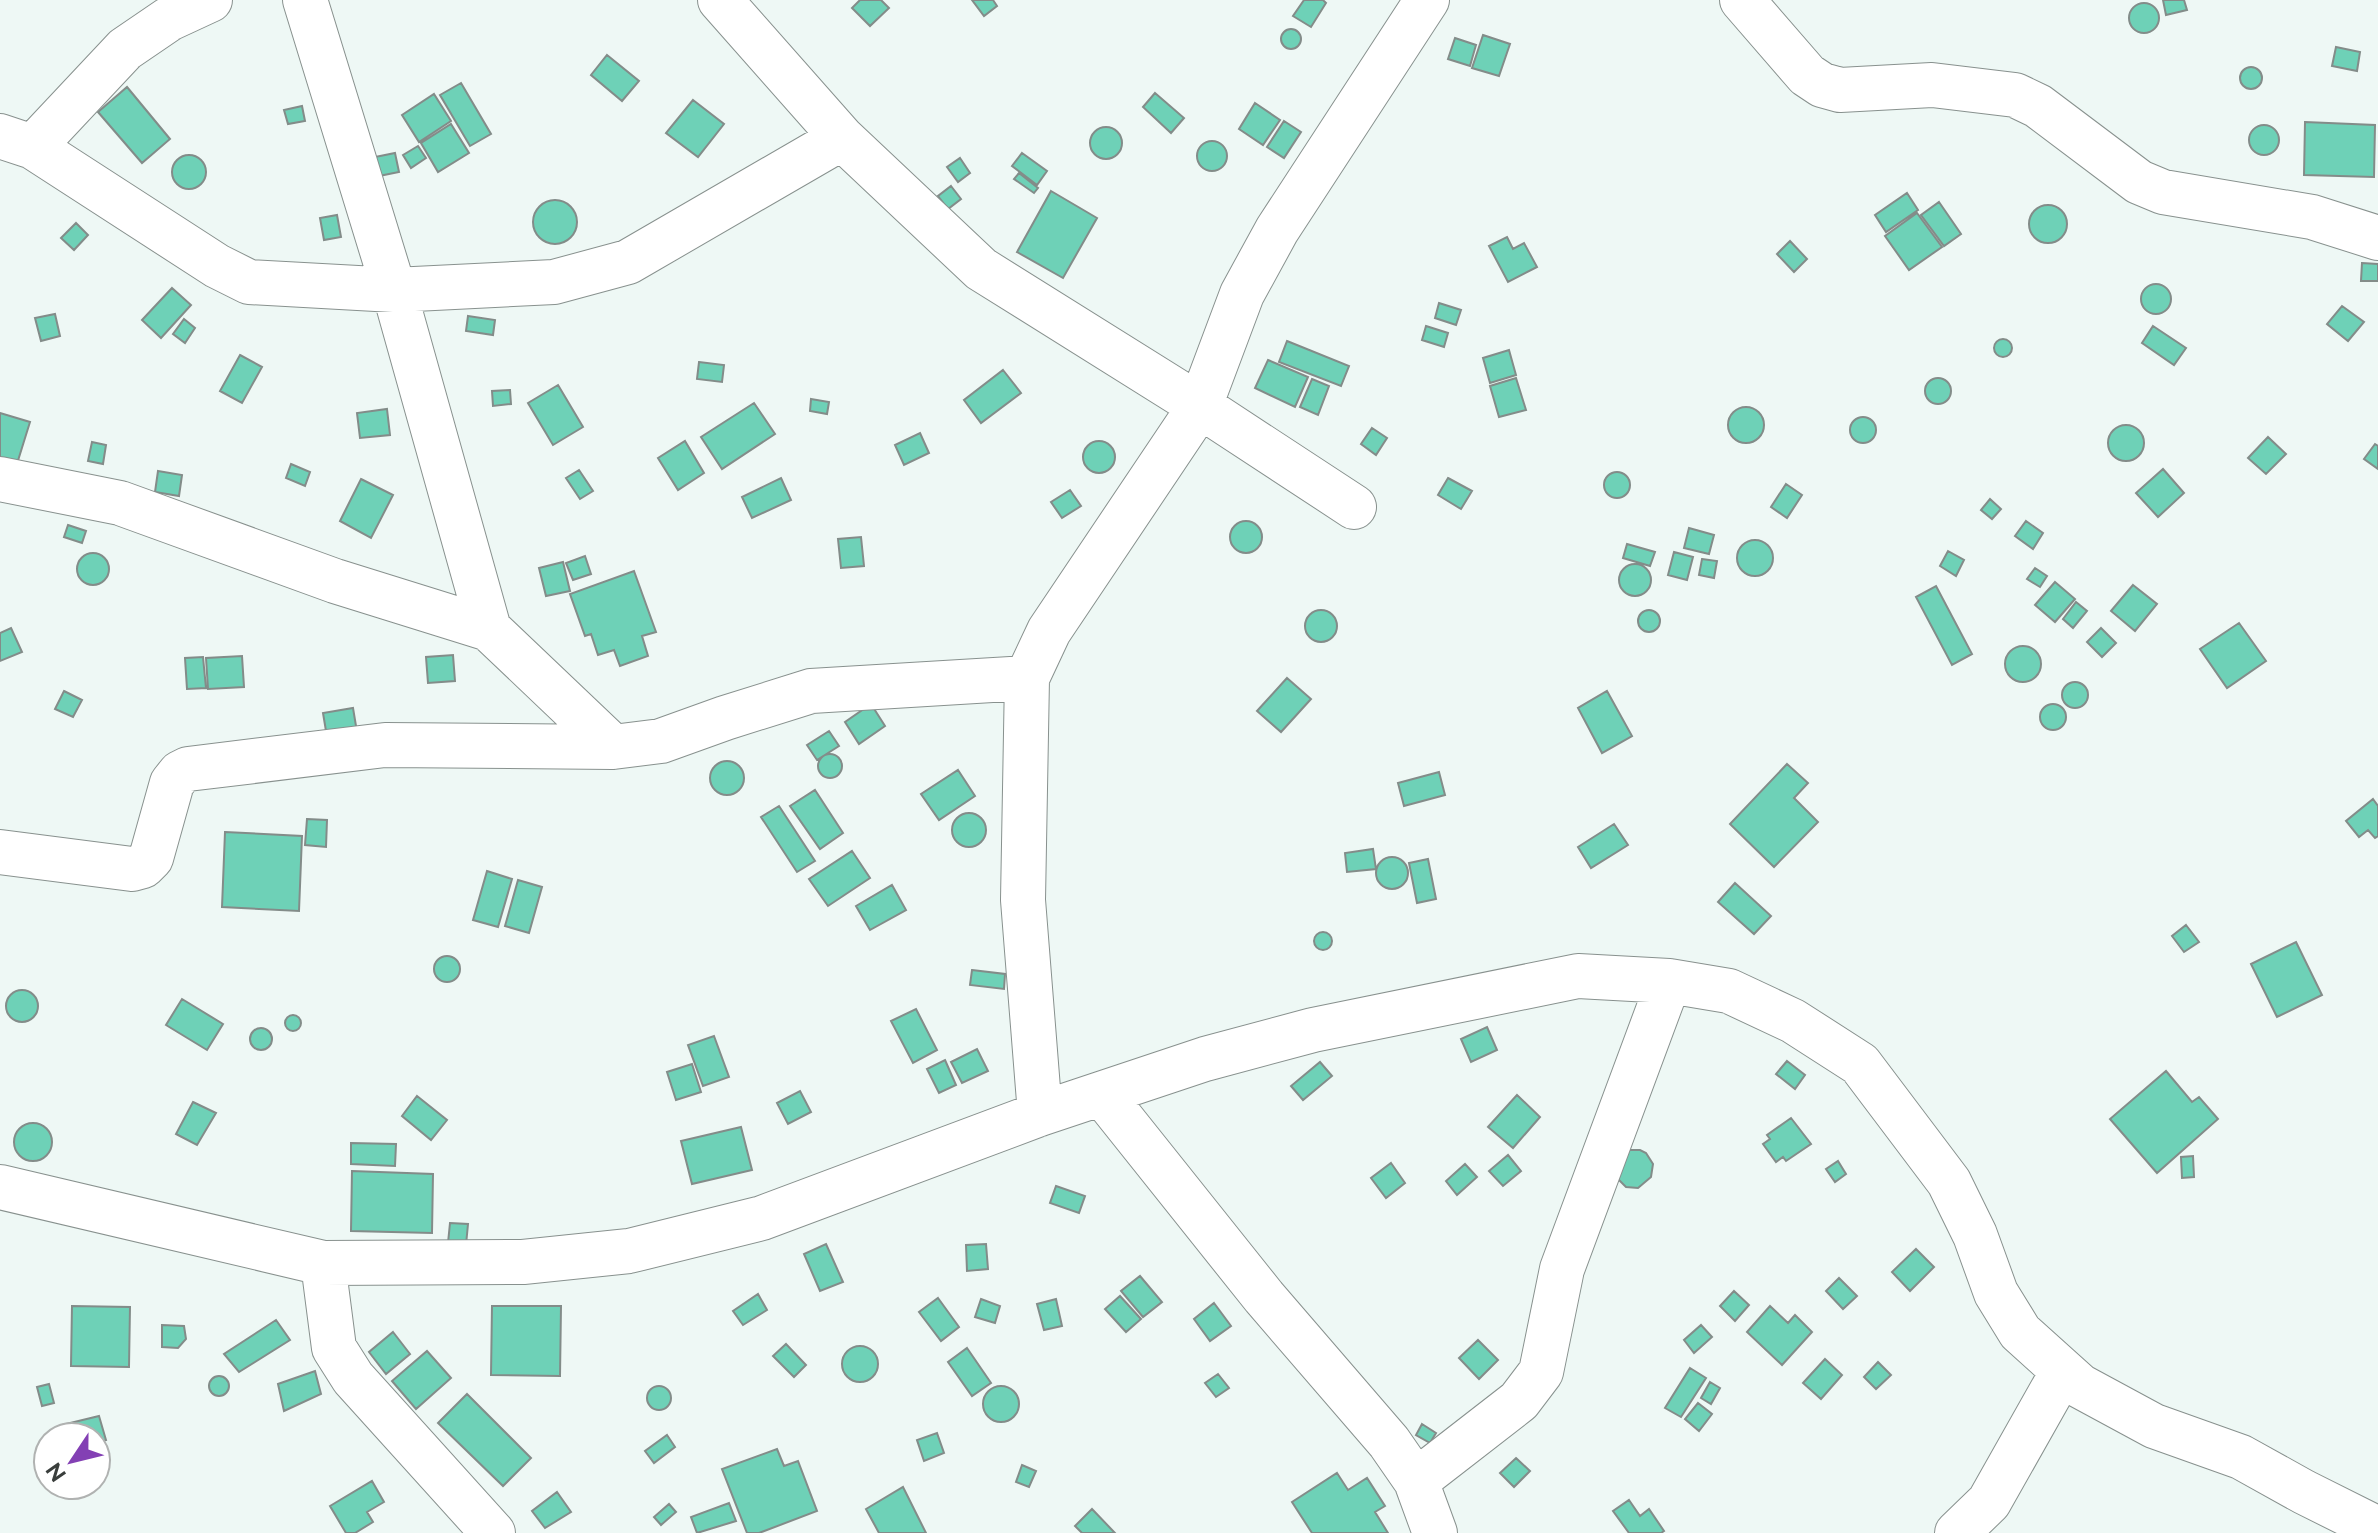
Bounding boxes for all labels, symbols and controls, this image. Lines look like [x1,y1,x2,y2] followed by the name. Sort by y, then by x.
[32,1421,112,1501] north arrow
[40,1458,71,1487] text: N

